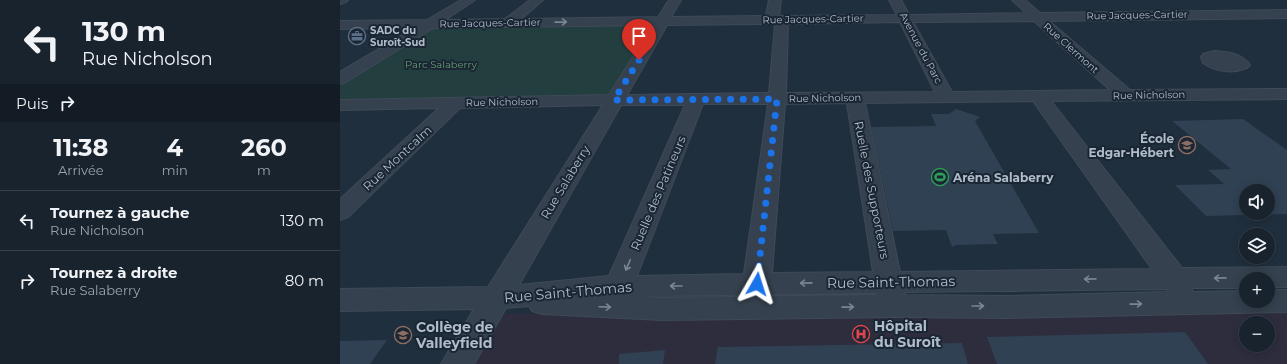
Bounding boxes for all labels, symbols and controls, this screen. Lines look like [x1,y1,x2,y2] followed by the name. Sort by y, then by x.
[1086,8,1188,22] street label: Rue Jacques-Cartier
[897,10,945,86] street label: Avenue du Parc
[762,12,864,26] street label: Rue Jacques-Cartier
[82,14,166,48] text: 130 m
[16,16,68,68] icon: left
[439,16,541,30] street label: Rue Jacques-Cartier
[554,18,567,26] one-way arrow
[622,19,656,60] pin
[1041,20,1101,76] street label: Rue Clermont
[370,24,425,49] place label: SADC du Suroît-Sud
[628,25,650,47] icon: arrive
[347,26,367,46] office icon: SADC du Suroît-Sud
[82,48,213,70] text: Rue Nicholson
[405,58,477,71] park label: Parc Salaberry
[1113,88,1185,102] street label: Rue Nicholson
[789,91,861,105] street label: Rue Nicholson
[56,92,78,114] icon: right
[16,94,48,113] text: Puis
[466,95,538,109] street label: Rue Nicholson
[851,120,893,260] street label: Ruelle des Supporteurs
[359,122,435,194] street label: Rue Montcalm
[1088,131,1175,160] place label: École Edgar-Hébert
[53,133,108,162] text: 11:38
[166,133,183,162] text: 4
[241,133,287,162] text: 260
[627,133,689,252] street label: Ruelle des Patineurs
[1177,135,1197,155] school or university icon: École Edgar-Hébert
[537,142,593,222] street label: Rue Salaberry
[58,162,104,178] text: Arrivée
[162,162,188,178] text: min
[257,162,271,178] text: m
[930,167,950,187] sports icon: Aréna Salaberry
[952,170,1054,185] place label: Aréna Salaberry
[1239,184,1275,352] map controls
[1239,184,1275,220] button: sound
[50,203,189,222] text: Tournez à gauche
[16,210,38,232] icon: left
[280,211,324,230] text: 130 m
[50,222,144,238] text: Rue Nicholson
[1239,228,1275,264] button: layers
[623,258,631,270] one-way arrow
[50,263,178,282] text: Tournez à droite
[736,263,778,305] position arrow
[16,270,38,292] icon: right
[285,271,324,290] text: 80 m
[827,272,956,292] street label: Rue Saint-Thomas
[1239,272,1275,308] button: +
[1214,274,1227,282] one-way arrow
[1084,275,1097,283] one-way arrow
[503,277,633,307] street label: Rue Saint-Thomas
[800,279,813,287] one-way arrow
[50,282,140,298] text: Rue Salaberry
[670,282,683,290] one-way arrow
[1129,300,1142,308] one-way arrow
[598,303,611,311] one-way arrow
[841,303,854,311] one-way arrow
[971,303,984,310] one-way arrow
[1239,316,1275,352] button: −
[874,317,941,351] place label: Hôpital du Suroît
[415,318,494,352] place label: Collège de Valleyfield
[851,324,871,344] hospital icon: Hôpital du Suroît
[393,325,413,345] school or university icon: Collège de Valleyfield

